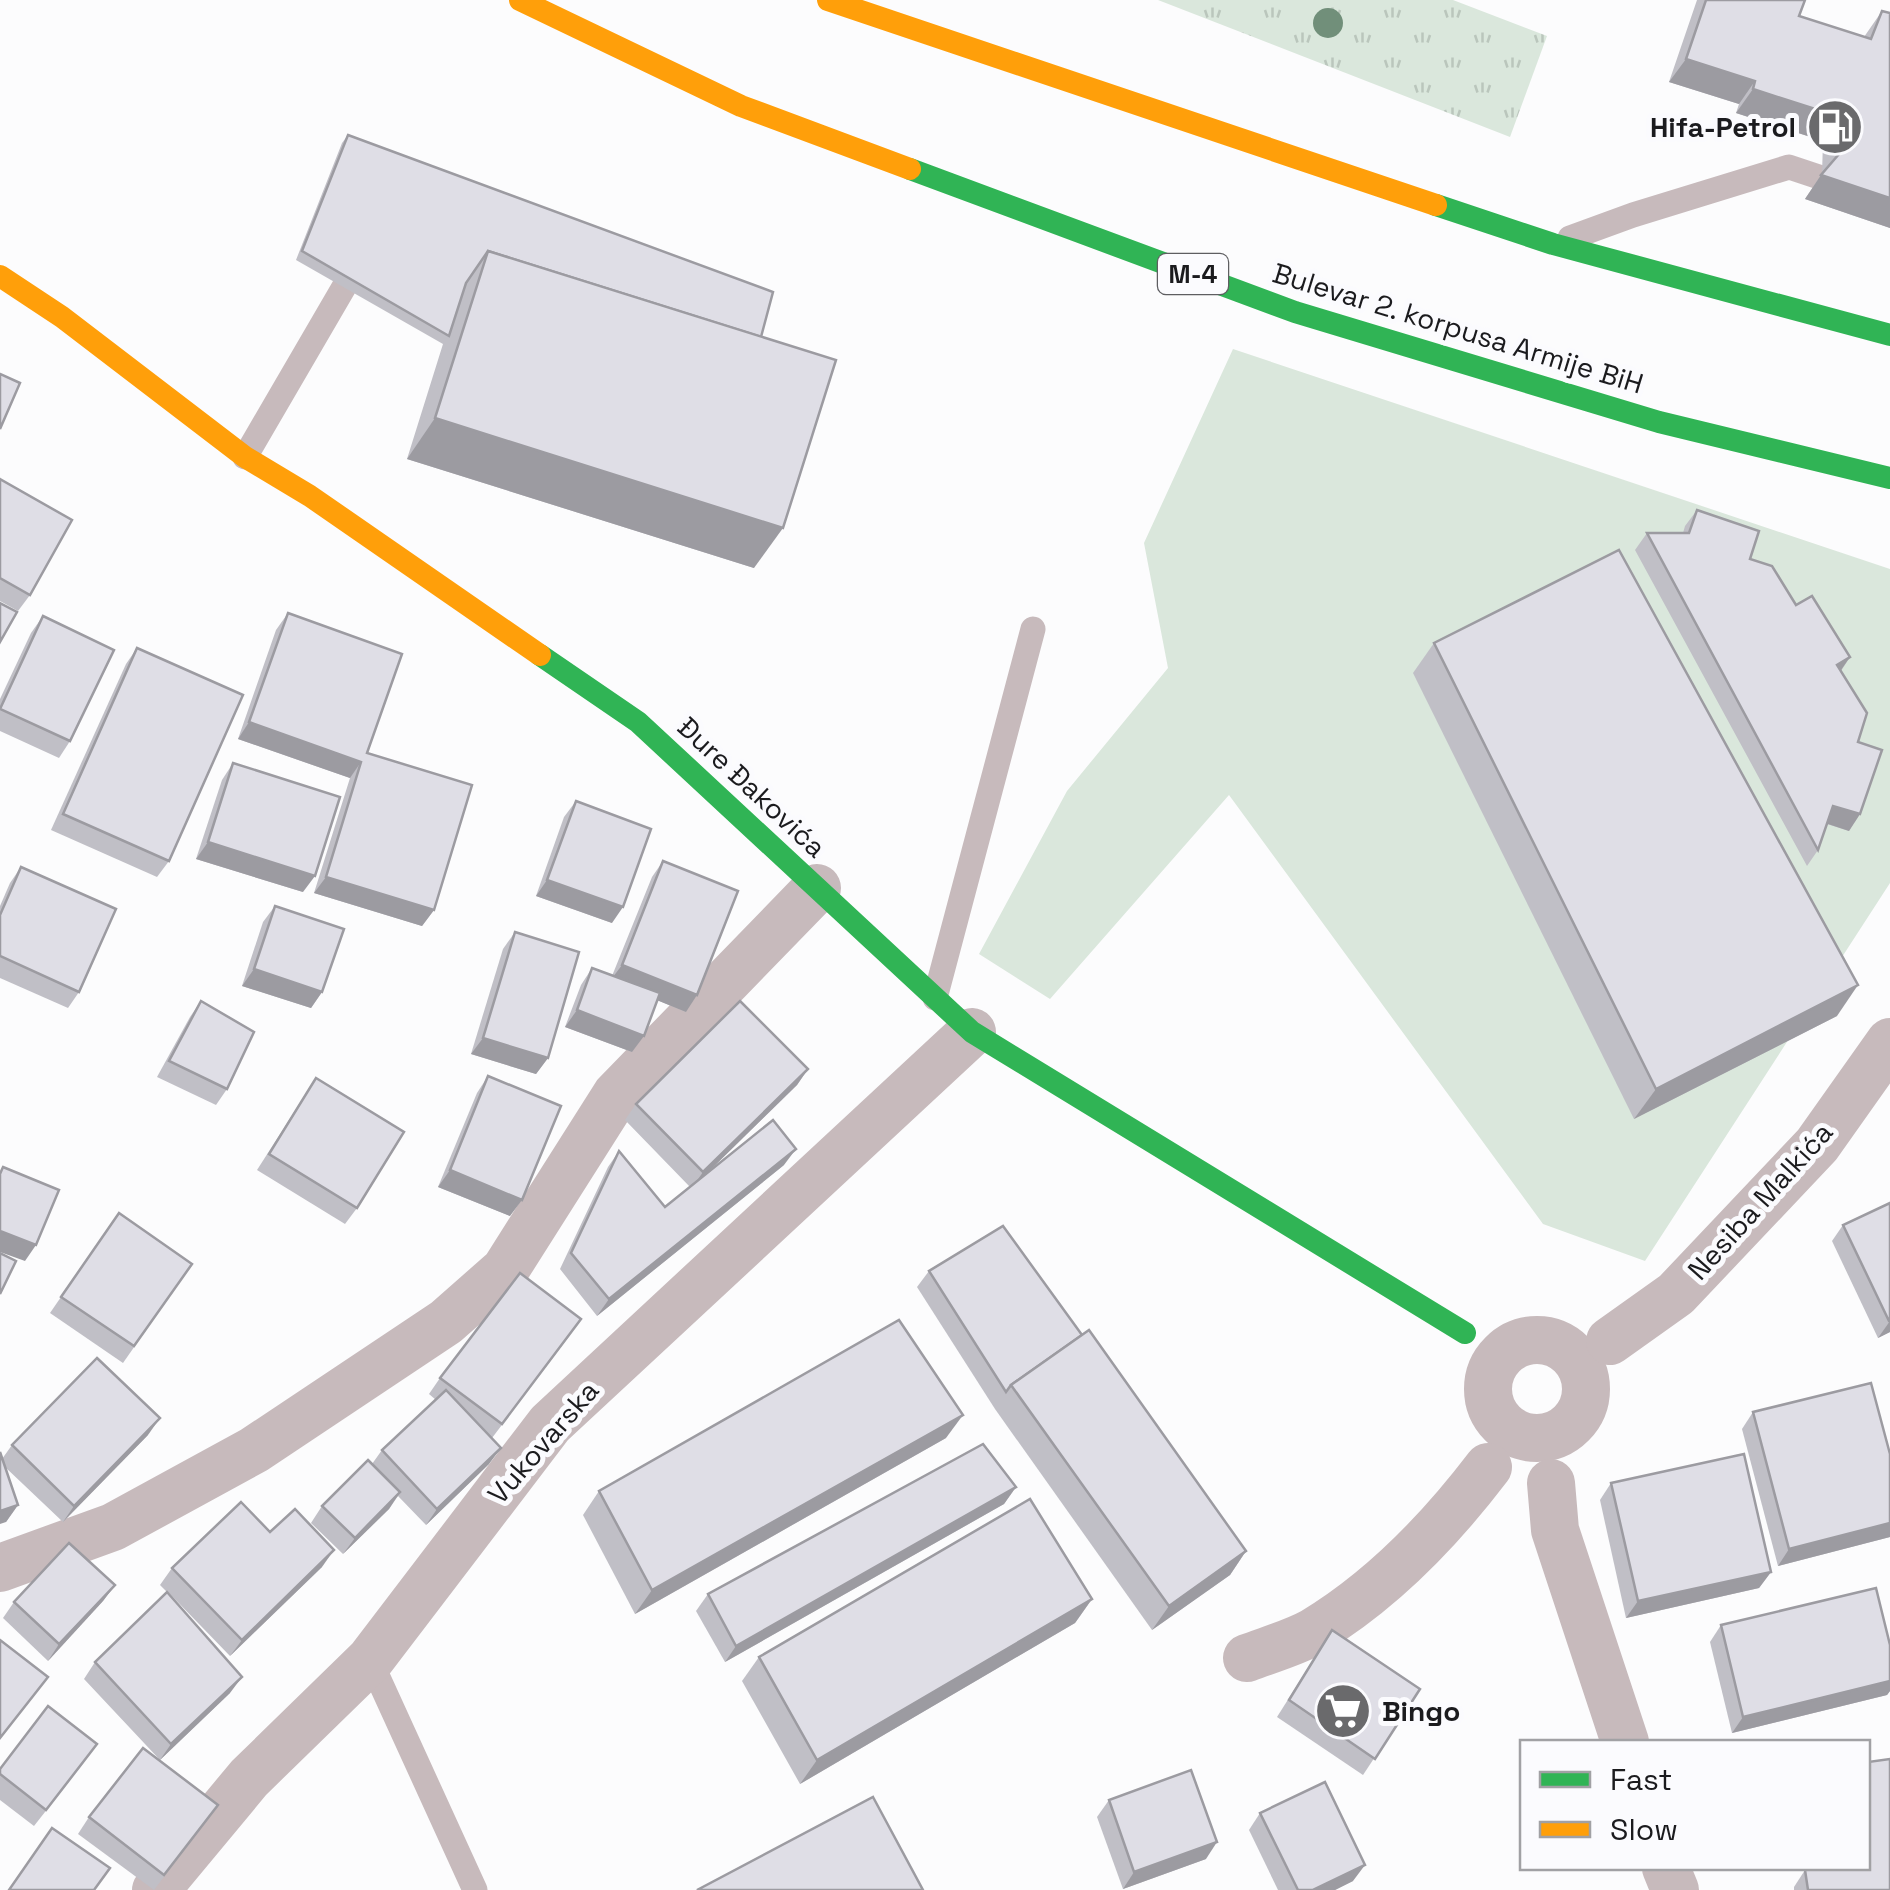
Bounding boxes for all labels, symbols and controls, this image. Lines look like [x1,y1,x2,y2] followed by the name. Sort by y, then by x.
[1805,97,1865,157] fuel station icon: Hifa-Petrol
[1650,109,1796,145] place label: Hifa-Petrol
[1158,254,1228,294] road number: M-4
[1268,254,1648,402] street label: Bulevar 2. korpusa Armije BiH
[670,709,834,865] street label: Đure Đakovića
[1680,1115,1840,1287] street label: Nesiba Malkića
[480,1373,606,1511] street label: Vukovarska
[1313,1681,1373,1741] supermarket icon: Bingo
[1382,1693,1460,1729] place label: Bingo
[1520,1740,1870,1870] legend
[1610,1760,1672,1799] text: Fast
[1610,1810,1678,1849] text: Slow

